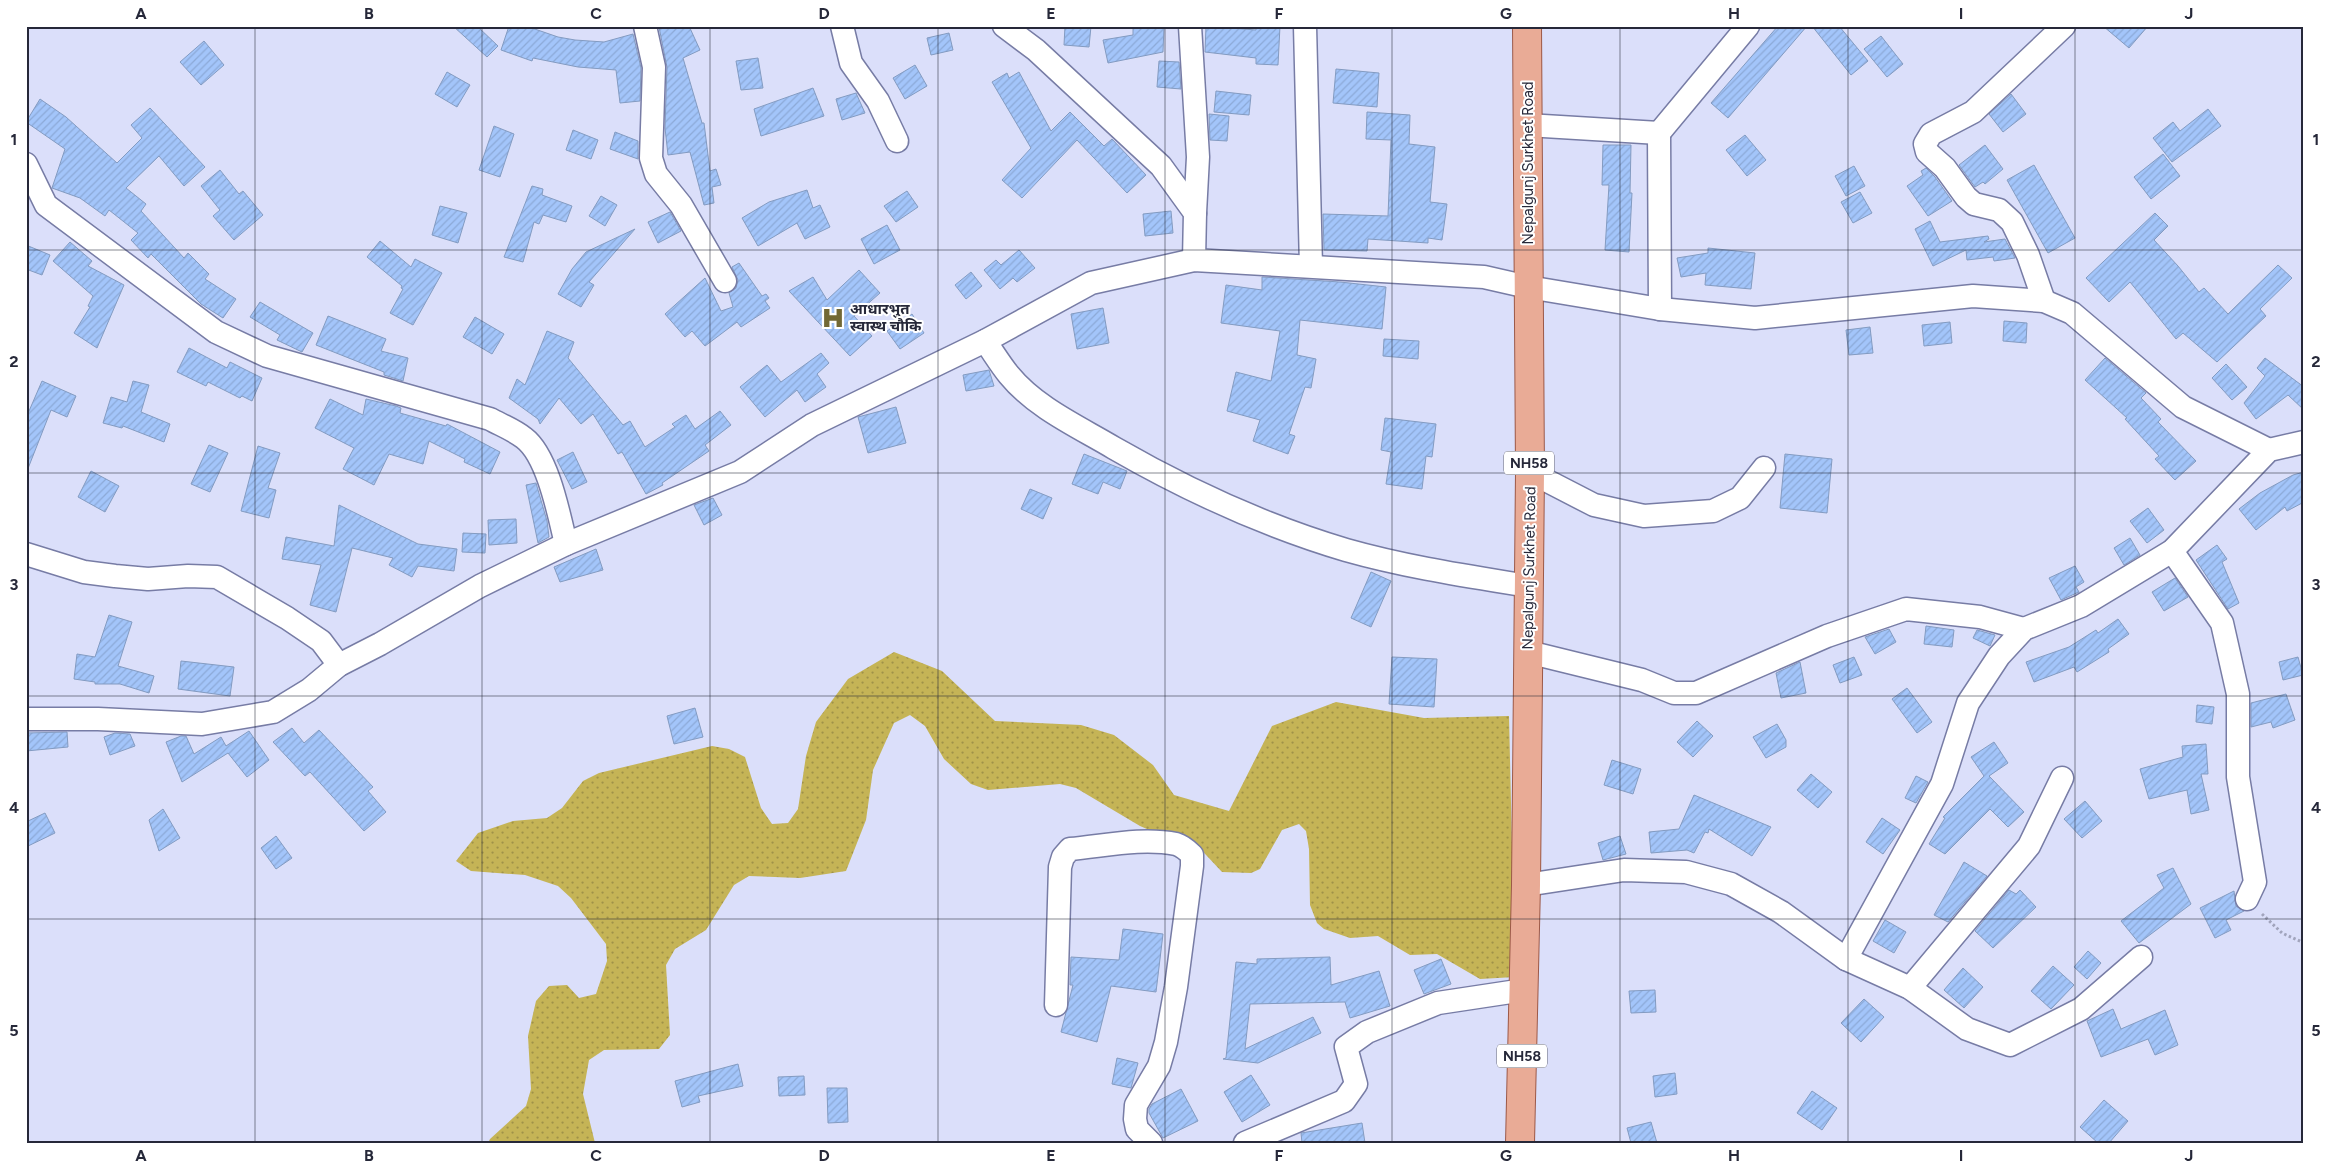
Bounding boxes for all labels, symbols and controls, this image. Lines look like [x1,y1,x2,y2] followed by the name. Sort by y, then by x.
[135,4,147,23] text: A
[364,4,374,23] text: B
[590,4,602,23] text: C
[818,4,830,23] text: D
[1046,4,1056,23] text: E
[1275,4,1284,23] text: F
[1500,4,1512,23] text: G
[1728,4,1740,23] text: H
[1959,4,1963,23] text: I
[2185,4,2193,23] text: J
[1519,81,1537,245] street label: Nepalgunj Surkhet Road
[11,130,17,149] text: 1
[2313,130,2319,149] text: 1
[850,300,922,335] place label: आधारभुत स्वास्थ चौकि
[820,305,846,331] hospital icon: आधारभुत स्वास्थ चौकि
[9,352,19,371] text: 2
[2311,352,2321,371] text: 2
[1504,452,1554,474] road number: NH58
[1519,486,1539,650] street label: Nepalgunj Surkhet Road
[10,575,19,594] text: 3
[2312,575,2321,594] text: 3
[9,798,19,817] text: 4
[2311,798,2321,817] text: 4
[9,1021,19,1040] text: 5
[2311,1021,2321,1040] text: 5
[1497,1044,1547,1068] road number: NH58
[135,1146,147,1165] text: A
[364,1146,374,1165] text: B
[590,1146,602,1165] text: C
[818,1146,830,1165] text: D
[1046,1146,1056,1165] text: E
[1275,1146,1284,1165] text: F
[1500,1146,1512,1165] text: G
[1728,1146,1740,1165] text: H
[1959,1146,1963,1165] text: I
[2185,1146,2193,1165] text: J

